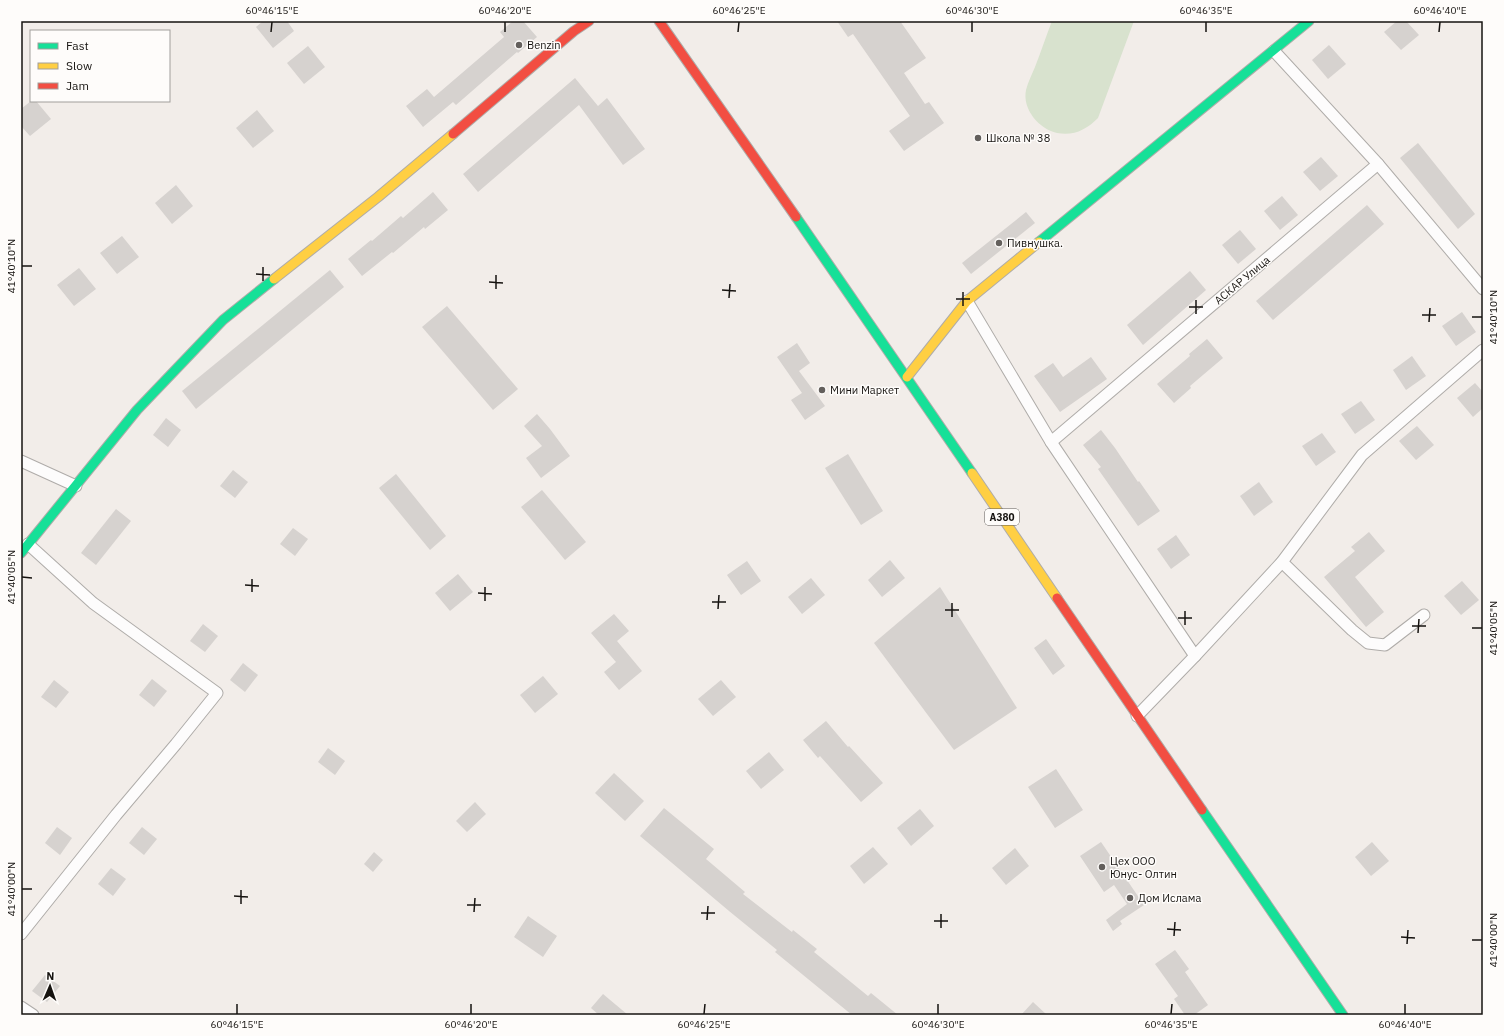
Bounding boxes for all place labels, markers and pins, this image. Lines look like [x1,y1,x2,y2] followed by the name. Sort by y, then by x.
[527,38,561,52] place label: Benzin
[514,40,524,50] marker: Benzin
[986,131,1050,145] place label: Школа № 38
[973,133,983,143] marker: Школа № 38
[1007,236,1063,250] place label: Пивнушка.
[994,238,1004,248] marker: Пивнушка.
[830,383,899,397] place label: Мини Маркет
[817,385,827,395] marker: Мини Маркет
[1110,854,1177,881] place label: Цех ООО Юнус- Олтин
[1097,862,1107,872] marker: Цех ООО Юнус- Олтин
[1138,891,1201,905] place label: Дом Ислама
[1125,893,1135,903] marker: Дом Ислама

